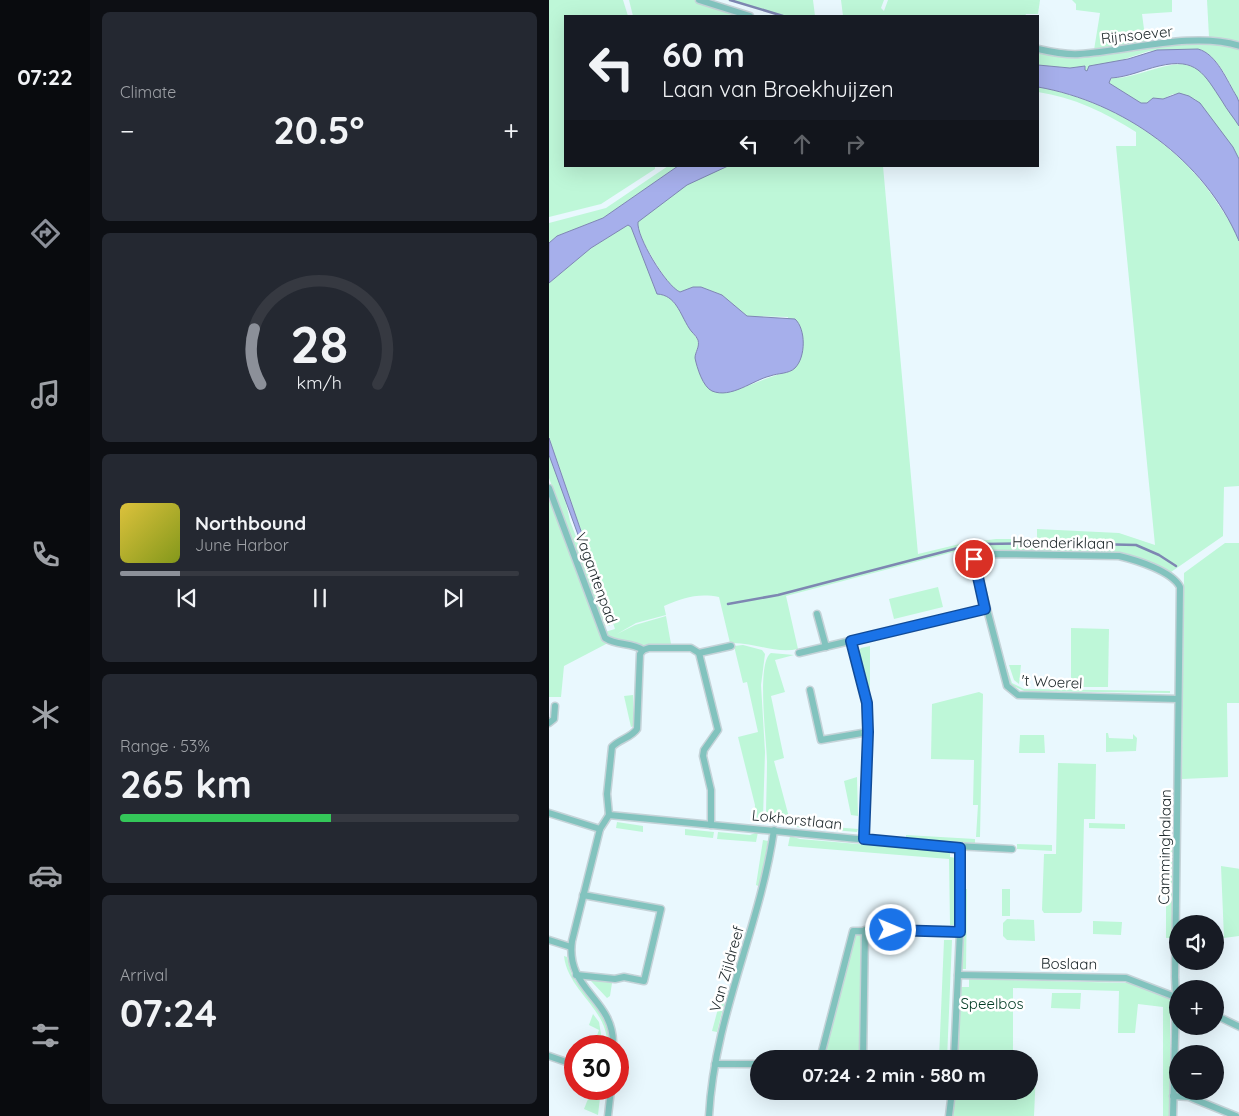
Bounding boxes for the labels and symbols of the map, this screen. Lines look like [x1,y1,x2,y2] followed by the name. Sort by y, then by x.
[1100,21,1174,48] street label: Rijnsoever
[571,530,622,626] street label: Vagantenpad
[1012,532,1114,553] street label: Hoenderiklaan
[953,538,995,580] pin
[1021,670,1083,693] street label: 't Woerel
[1154,789,1175,905] street label: Camminghalaan
[751,805,843,834] street label: Lokhorstlaan
[864,903,916,955] position arrow
[705,923,748,1014] street label: Van Zijldreef
[1041,954,1097,973] street label: Boslaan
[960,994,1024,1013] park label: Speelbos
[564,1035,629,1100] speed limit sign: 30

